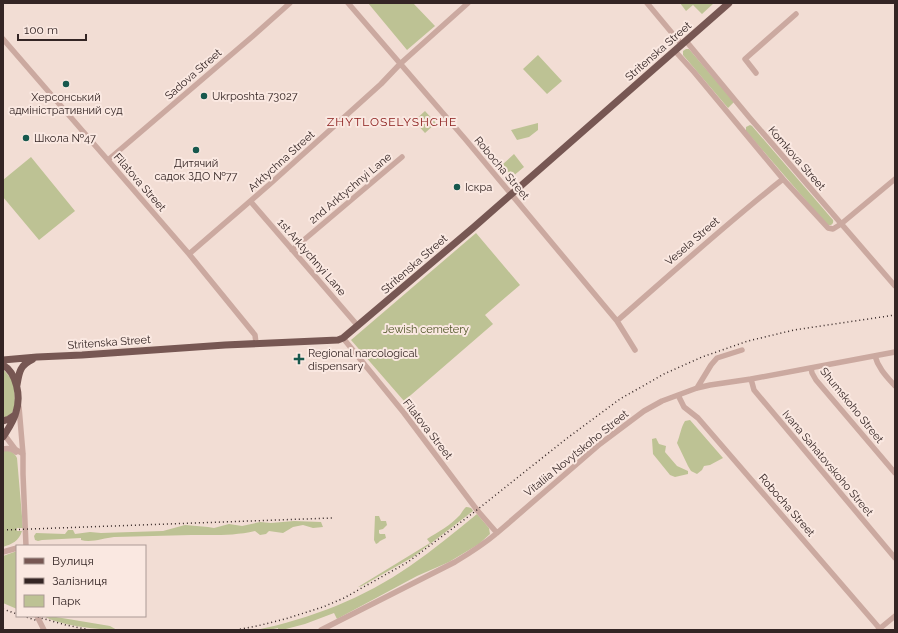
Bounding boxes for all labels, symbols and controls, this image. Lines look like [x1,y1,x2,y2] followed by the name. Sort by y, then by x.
[18,16,86,42] scale bar
[623,19,694,84] street label: Stritenska Street
[24,23,58,37] text: 100 m
[162,46,225,103] street label: Sadova Street
[61,79,71,89] marker: Херсонський адміністративний суд
[212,90,298,103] place label: Ukrposhta 73027
[9,91,123,117] place label: Херсонський адміністративний суд
[199,91,209,101] marker: Ukrposhta 73027
[327,115,457,129] district label: ZHYTLOSELYSHCHE
[765,124,828,193] street label: Komkova Street
[246,128,317,195] street label: Arktychna Street
[34,132,96,145] place label: Школа №47
[21,133,31,143] marker: Школа №47
[471,134,532,203] street label: Robocha Street
[191,145,201,155] marker: Дитячий садок ЗДО №77
[307,150,394,227] street label: 2nd Arktychnyi Lane
[111,151,169,214] street label: Filatova Street
[155,157,238,183] place label: Дитячий садок ЗДО №77
[465,181,492,194] place label: Іскра
[452,182,462,192] marker: Іскра
[663,214,722,268] street label: Vesela Street
[275,216,349,299] street label: 1st Arktychnyi Lane
[379,232,450,297] street label: Stritenska Street
[383,323,469,336] park label: Jewish cemetery
[67,333,151,352] street label: Stritenska Street
[308,347,417,373] place label: Regional narcological dispensary
[293,353,305,365] marker: Regional narcological dispensary
[817,365,886,446] street label: Shumskoho Street
[400,397,455,462] street label: Filatova Street
[522,407,631,499] street label: Vitaliia Novytskoho Street
[780,408,876,519] street label: Ivana Sahatovskoho Street
[756,471,818,539] street label: Robocha Street
[16,545,146,617] legend
[52,554,94,568] text: Вулиця
[52,574,107,588] text: Залізниця
[52,594,81,608] text: Парк

